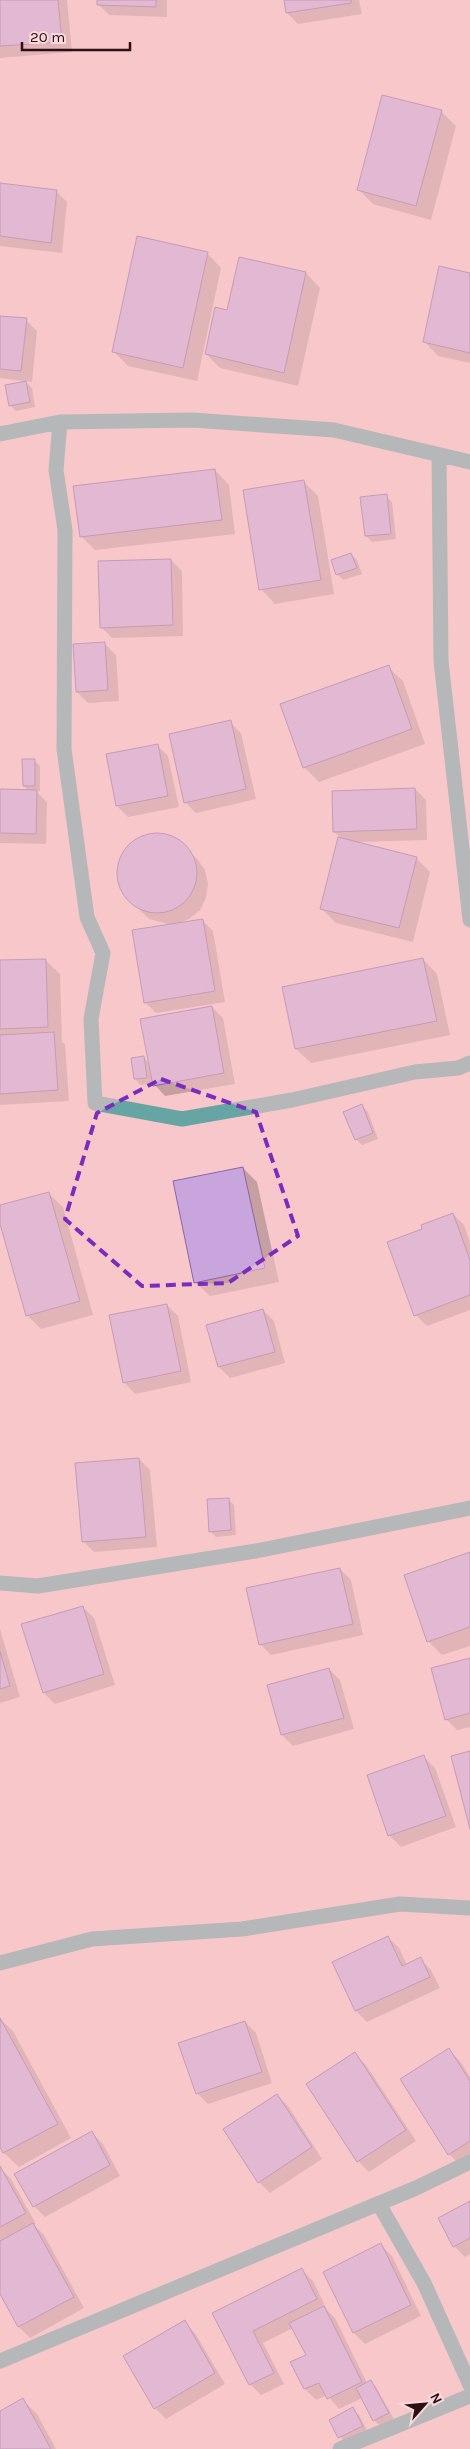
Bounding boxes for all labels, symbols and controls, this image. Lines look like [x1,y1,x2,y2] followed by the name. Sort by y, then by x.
[22,20,130,52] scale bar
[30,28,65,46] text: 20 m
[400,2379,450,2429] north arrow
[426,2390,446,2407] text: N

